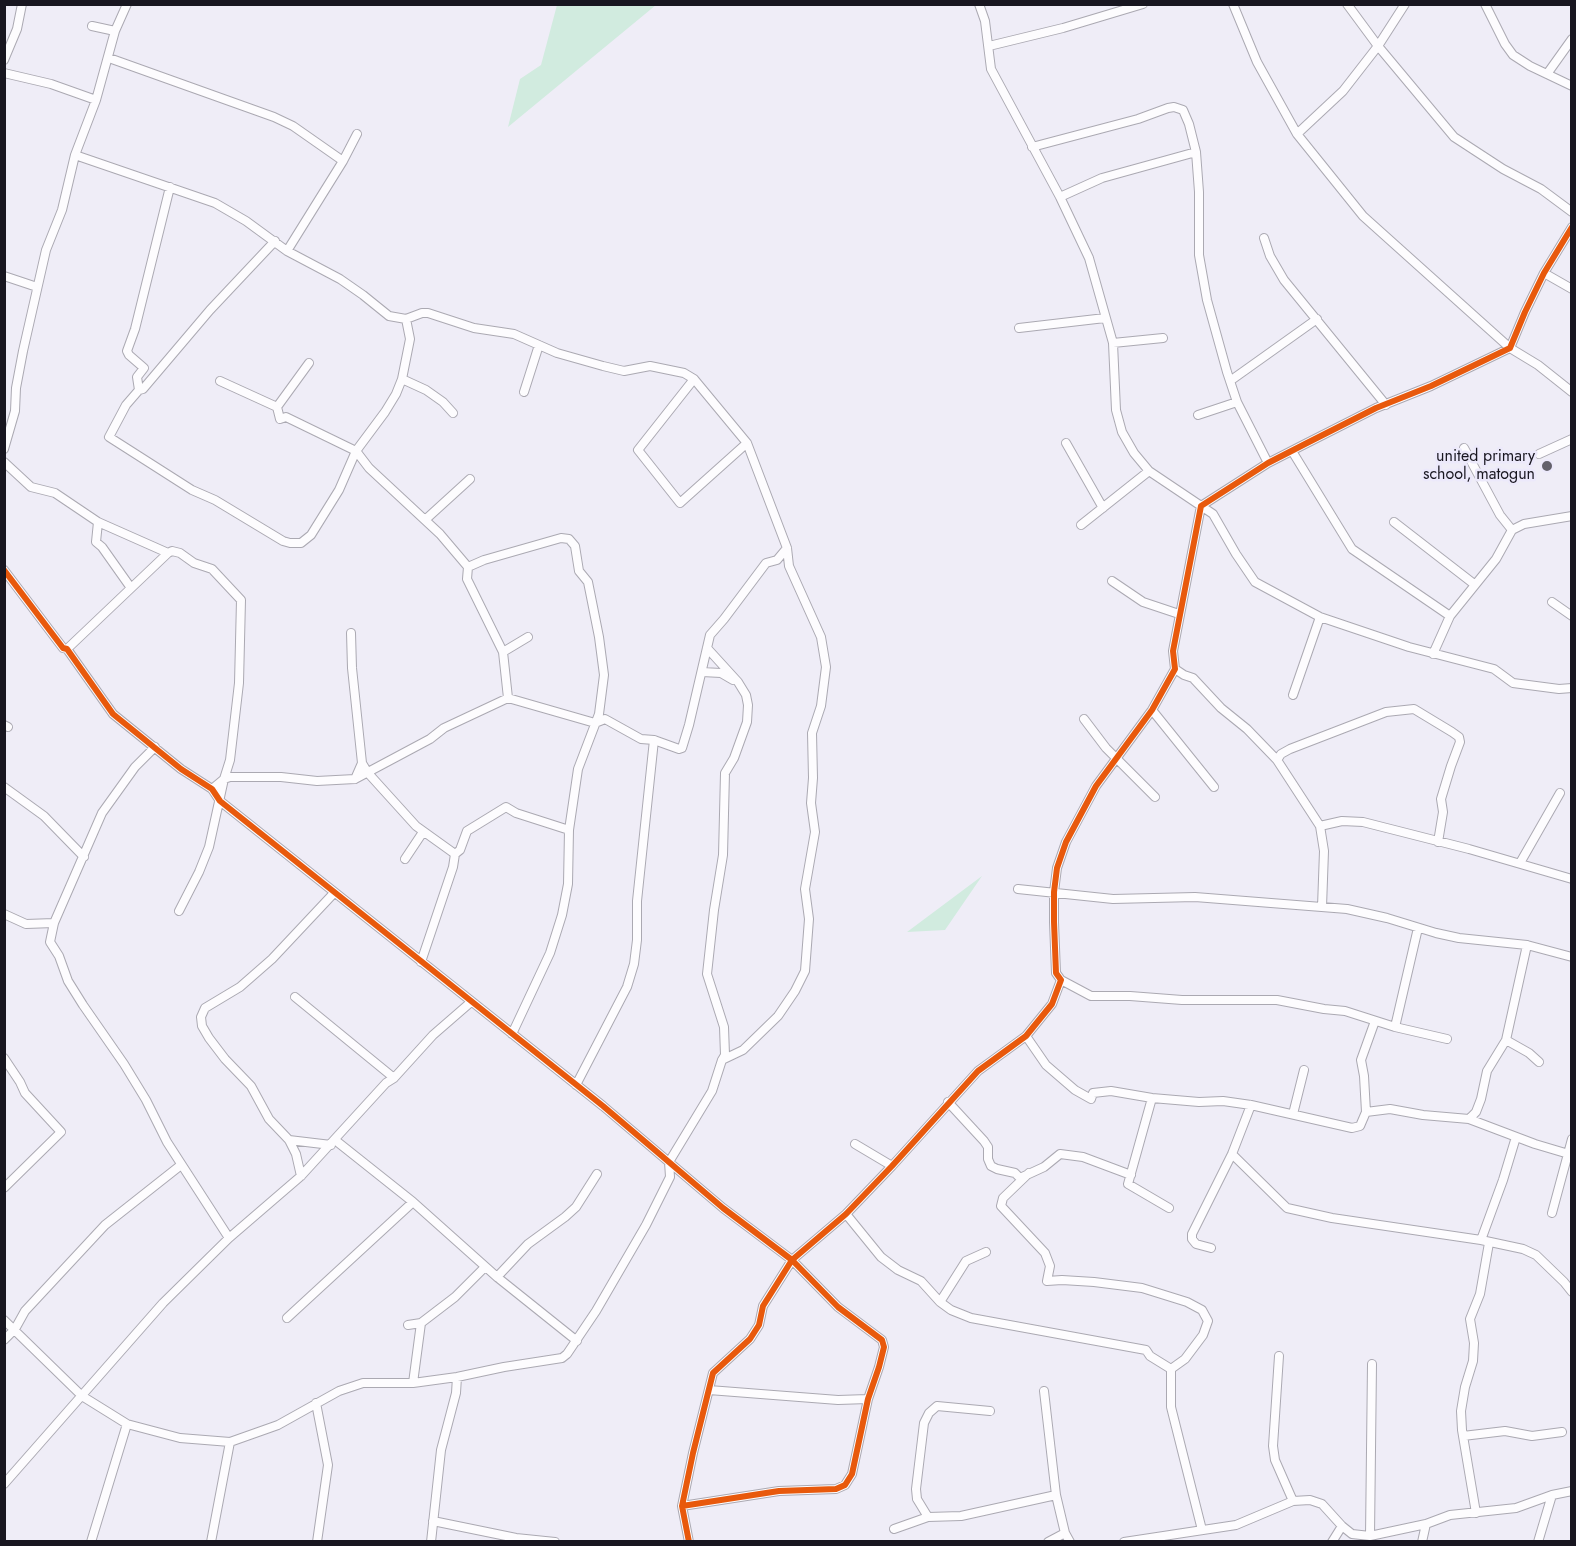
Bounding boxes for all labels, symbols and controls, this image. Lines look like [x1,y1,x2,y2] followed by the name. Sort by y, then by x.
[1423,447,1535,485] place label: united primary school, matogun
[1540,459,1554,473] marker: united primary school, matogun

